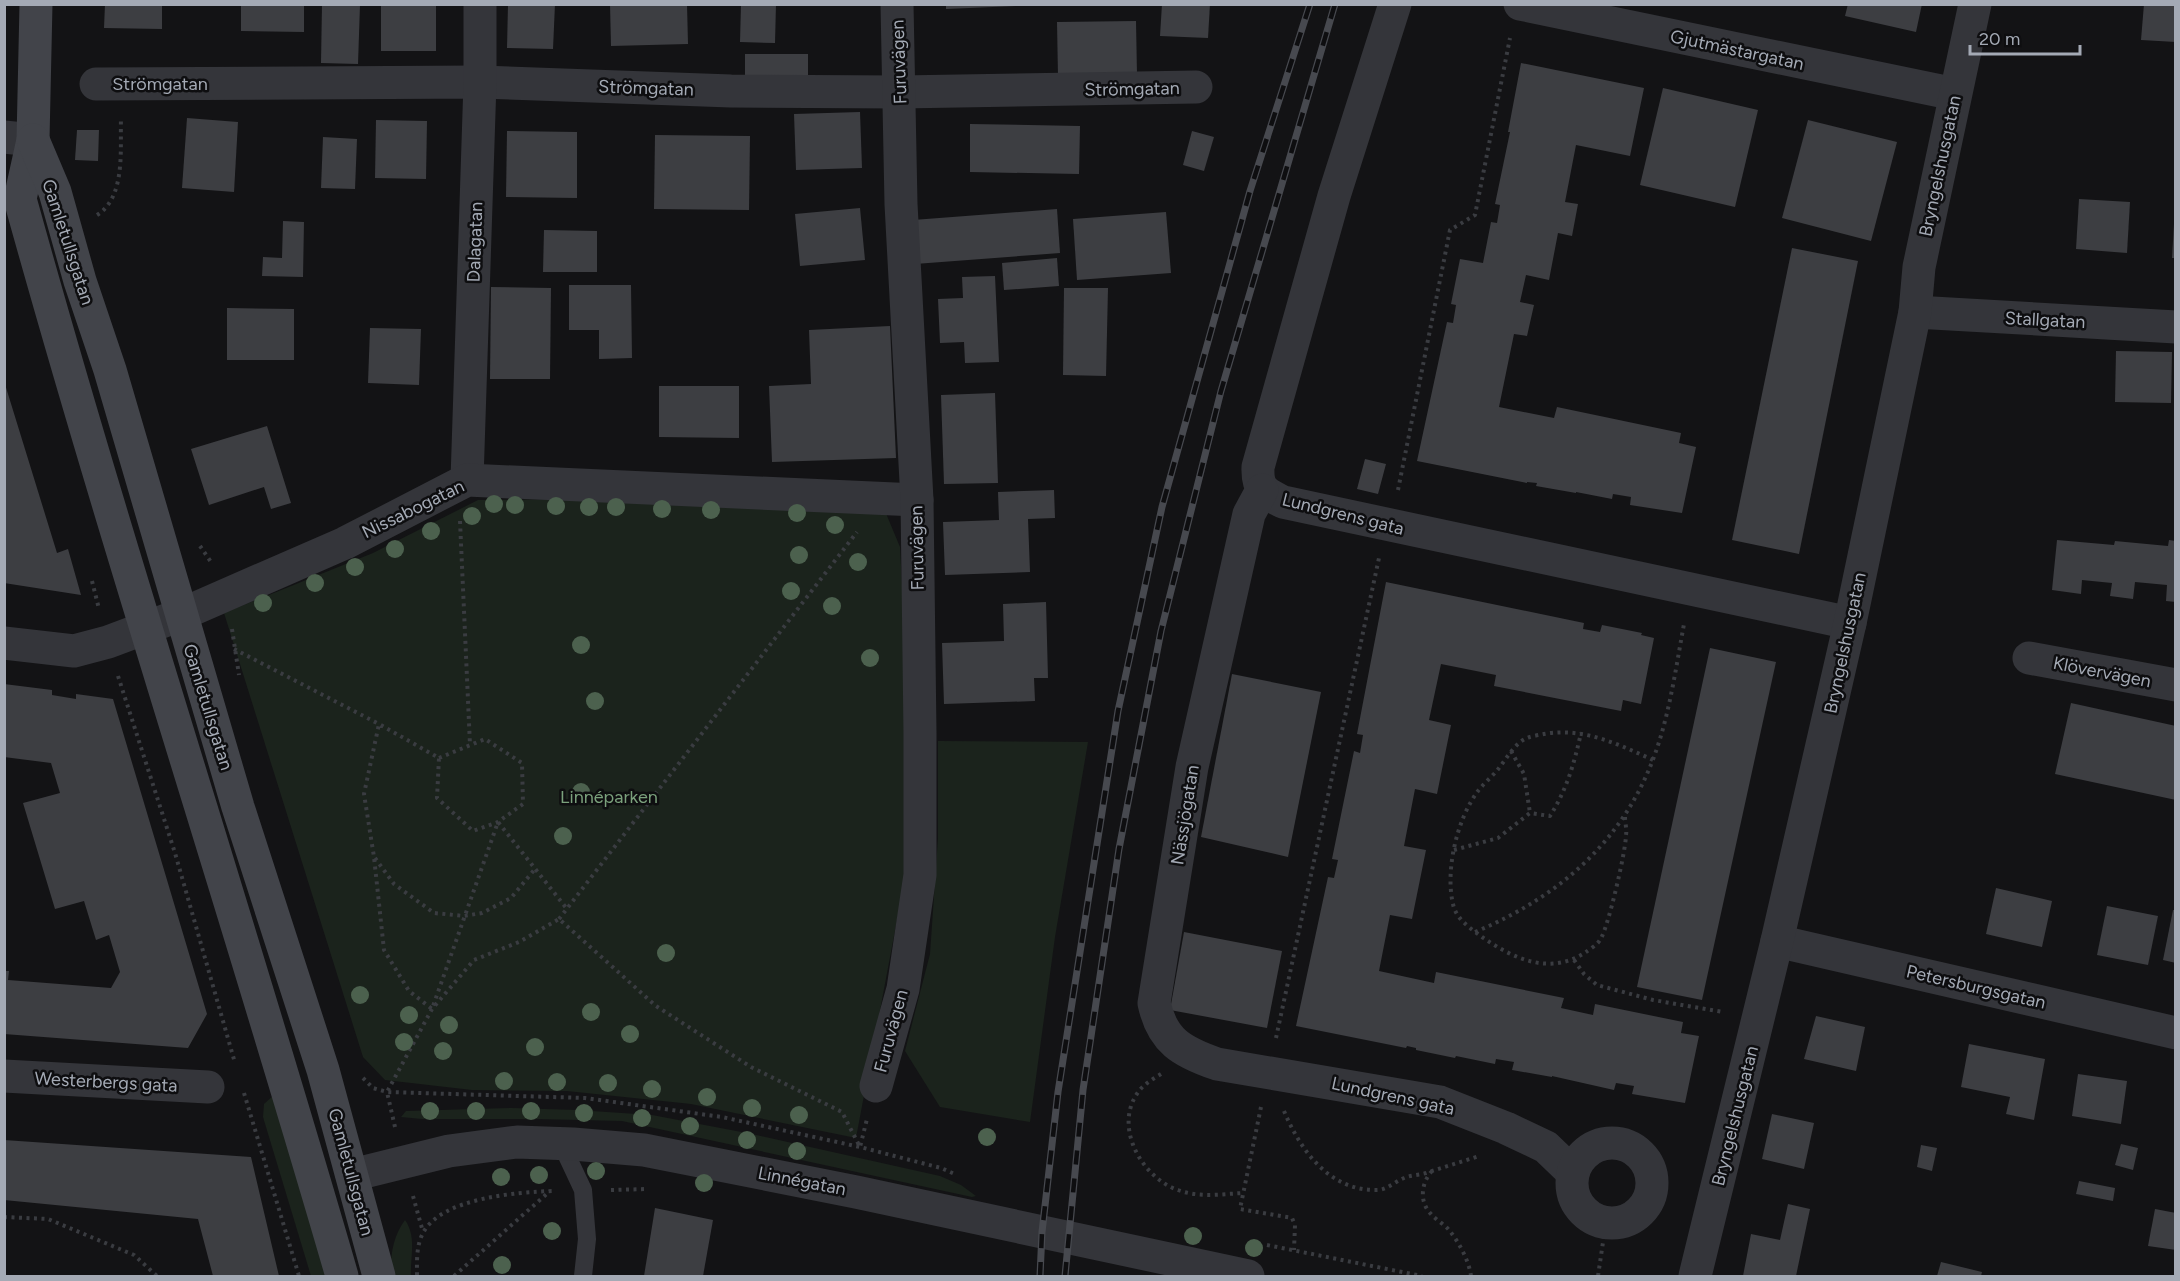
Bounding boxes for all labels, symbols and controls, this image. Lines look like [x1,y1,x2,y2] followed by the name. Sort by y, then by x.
[1970,18,2080,56] scale bar
[887,19,911,105] street label: Furuvägen
[1668,25,1806,75] street label: Gjutmästargatan
[1979,28,2020,50] text: 20 m
[112,73,208,95] street label: Strömgatan
[598,75,694,101] street label: Strömgatan
[1084,77,1180,101] street label: Strömgatan
[1914,94,1966,238] street label: Bryngelshusgatan
[37,176,99,308] street label: Gamletullsgatan
[463,201,487,283] street label: Dalagatan
[2004,307,2086,333] street label: Stallgatan
[358,475,468,543] street label: Nissabogatan
[1280,488,1406,540] street label: Lundgrens gata
[905,505,929,591] street label: Furuvägen
[1819,571,1871,715] street label: Bryngelshusgatan
[178,641,238,773] street label: Gamletullsgatan
[2051,652,2153,692] street label: Klövervägen
[1166,763,1204,867] street label: Nässjögatan
[560,786,658,808] park label: Linnéparken
[1904,960,2048,1014] street label: Petersburgsgatan
[869,987,913,1075] street label: Furuvägen
[1707,1044,1763,1188] street label: Bryngelshusgatan
[34,1067,178,1097] street label: Westerbergs gata
[1330,1072,1456,1120] street label: Lundgrens gata
[323,1106,379,1238] street label: Gamletullsgatan
[756,1162,848,1200] street label: Linnégatan

